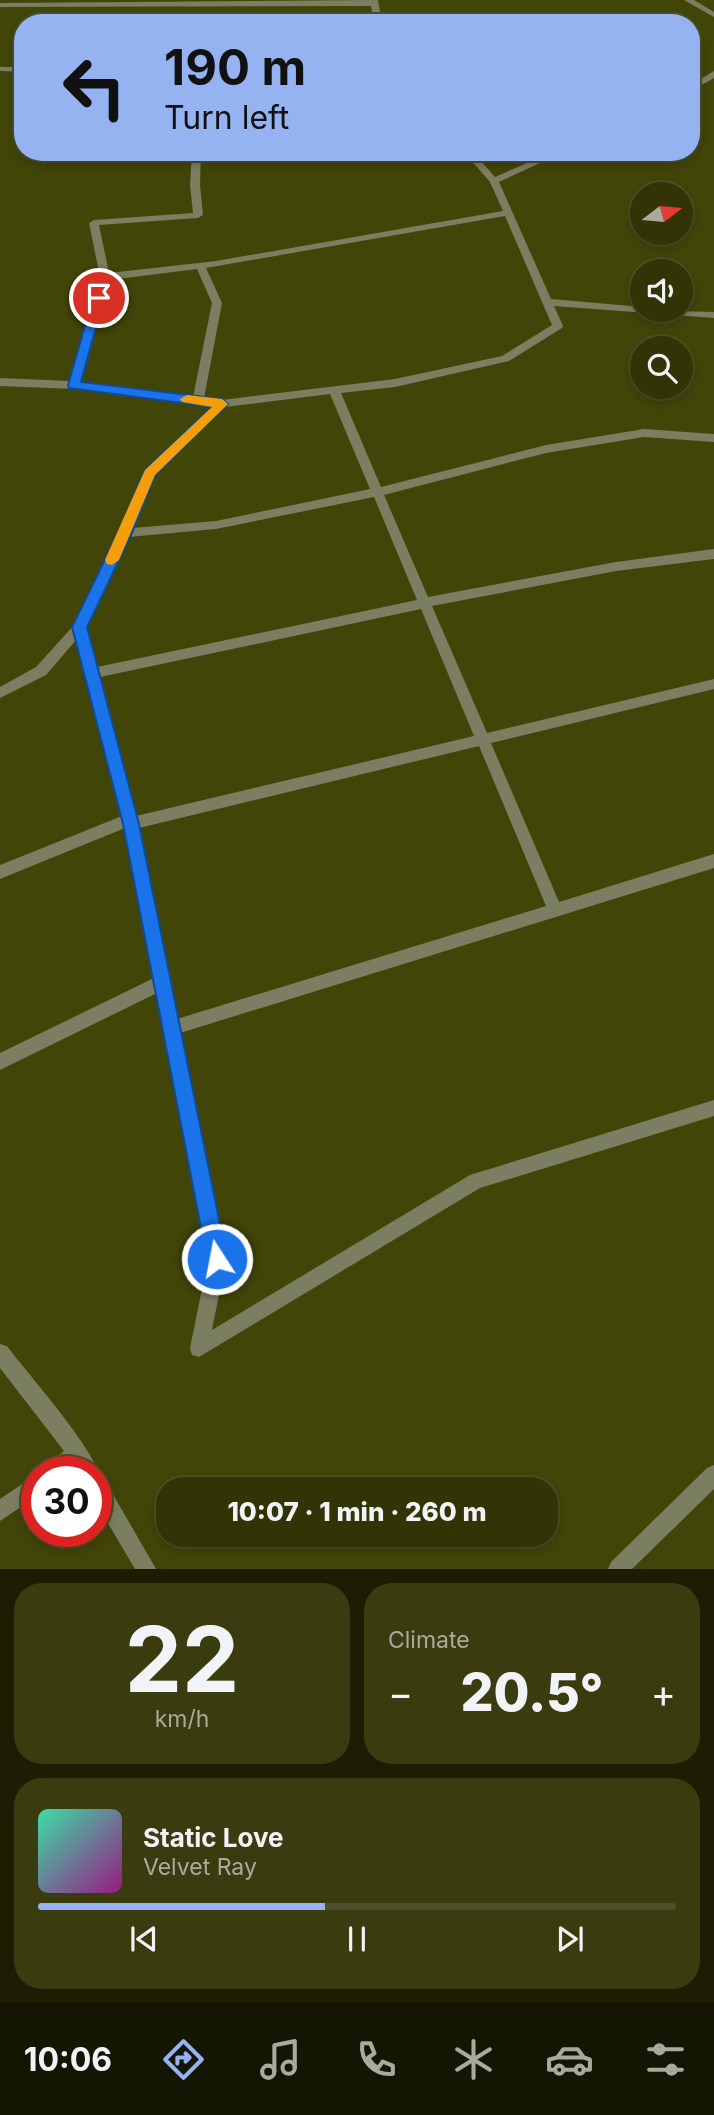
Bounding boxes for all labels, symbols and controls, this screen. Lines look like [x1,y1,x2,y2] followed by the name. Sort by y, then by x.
[164,38,306,97] text: 190 m
[49,42,140,133] icon: left
[164,98,289,137] text: Turn left
[630,182,693,245] north arrow
[630,182,693,399] map controls
[630,259,693,322] button: sound
[69,268,129,328] pin
[80,279,118,317] icon: arrive
[630,336,693,399] button: search
[180,1222,254,1296] position arrow
[21,1456,112,1547] speed limit sign: 30
[227,1496,487,1527] text: 10:07 · 1 min · 260 m
[125,1604,239,1714] text: 22
[388,1626,470,1654] text: Climate
[460,1661,604,1724] text: 20.5°
[388,1670,413,1716] text: −
[651,1670,676,1716] text: +
[155,1705,209,1733] text: km/h
[143,1822,284,1853] text: Static Love
[143,1853,257,1881] text: Velvet Ray
[125,1920,163,1958] icon: previous
[338,1920,376,1958] icon: pause
[551,1920,589,1958] icon: next
[159,2035,208,2084] icon: directions
[256,2035,305,2084] icon: music
[352,2035,401,2084] icon: phone
[449,2035,498,2084] icon: climate
[545,2035,594,2084] icon: car
[641,2035,690,2084] icon: filters
[24,2040,112,2079] text: 10:06

